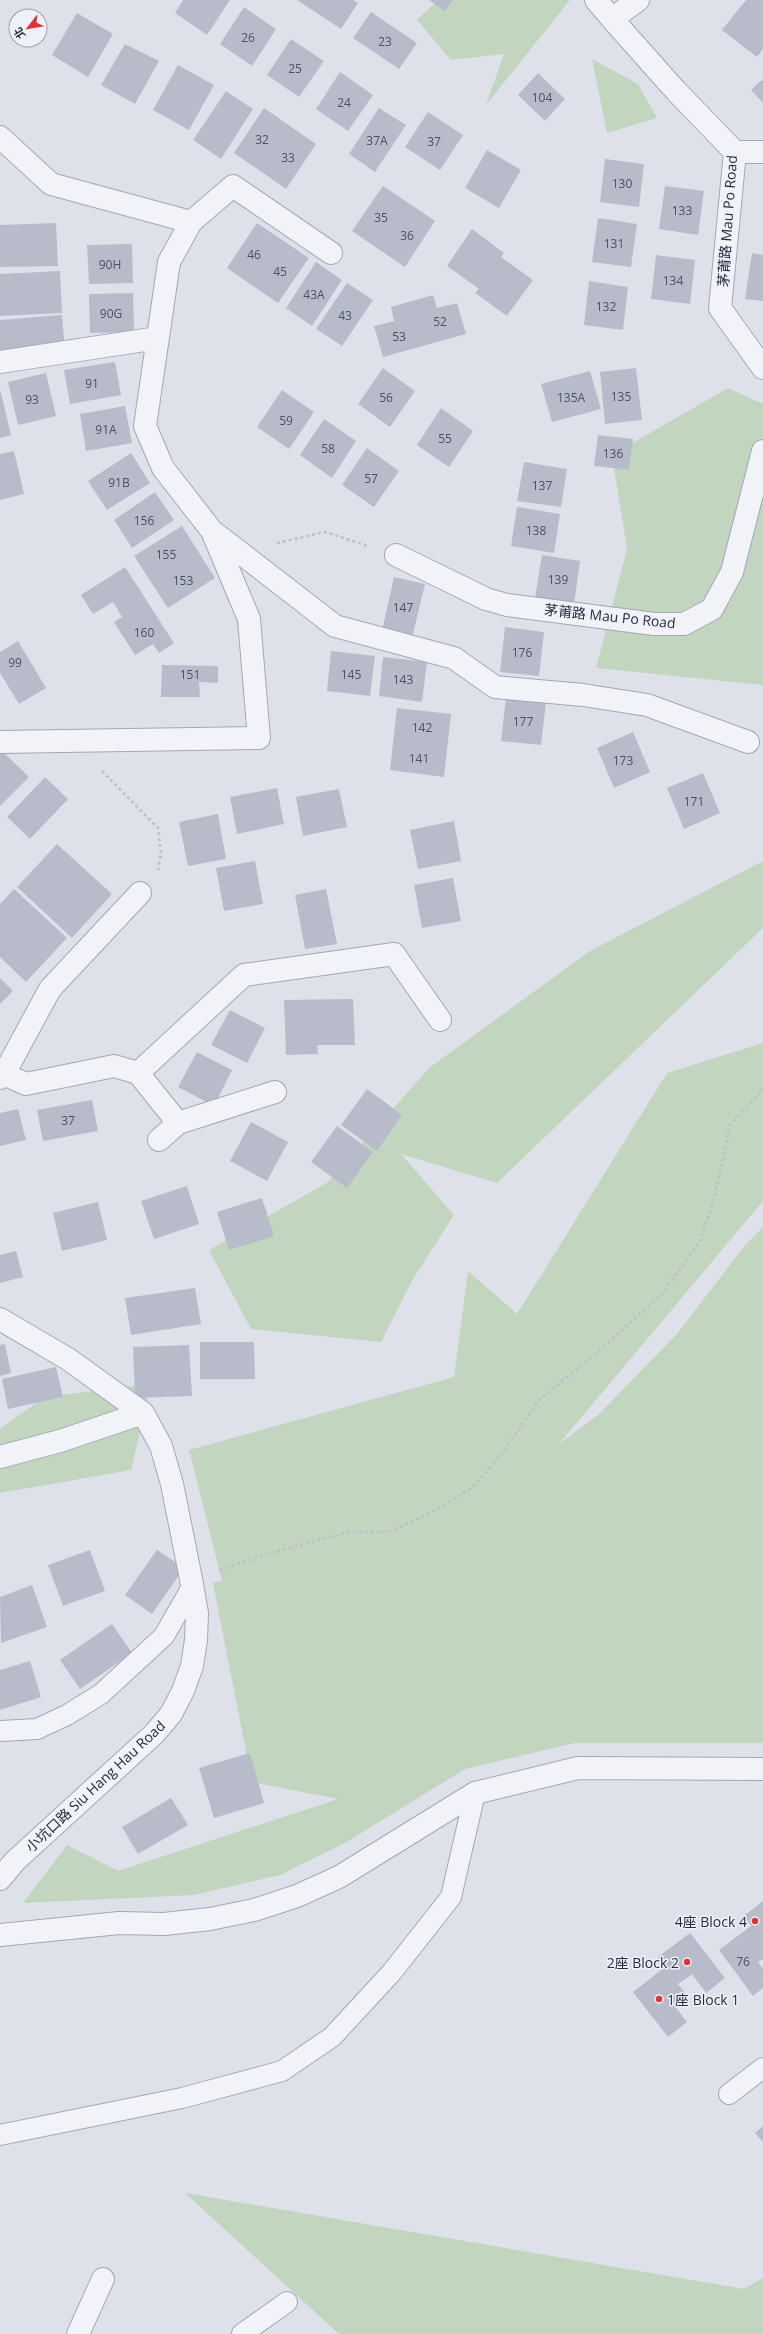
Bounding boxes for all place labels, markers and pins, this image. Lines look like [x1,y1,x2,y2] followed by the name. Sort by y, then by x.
[675,1912,747,1931] place label: 4座 Block 4
[750,1916,760,1926] marker: 4座 Block 4
[607,1953,679,1972] place label: 2座 Block 2
[682,1957,692,1967] marker: 2座 Block 2
[667,1990,739,2009] place label: 1座 Block 1
[654,1994,664,2004] marker: 1座 Block 1

